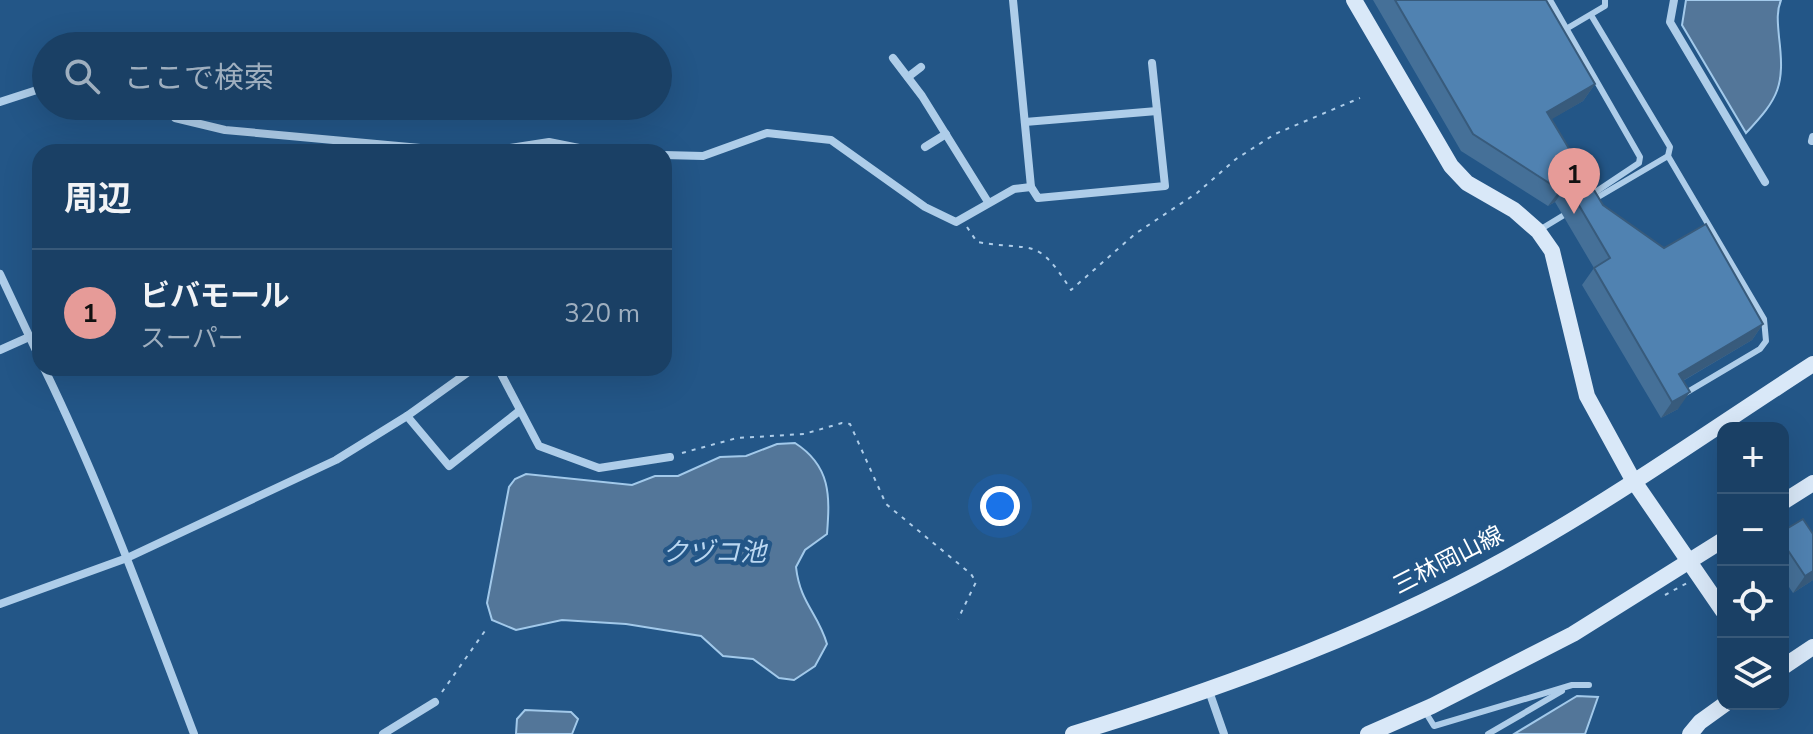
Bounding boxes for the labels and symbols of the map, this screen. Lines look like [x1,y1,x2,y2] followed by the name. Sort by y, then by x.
[1548,148,1600,214] pin: 1
[980,486,1020,526] your location
[1387,519,1509,601] street label: 三林岡山線
[662,535,769,570] water label: クヅコ池

